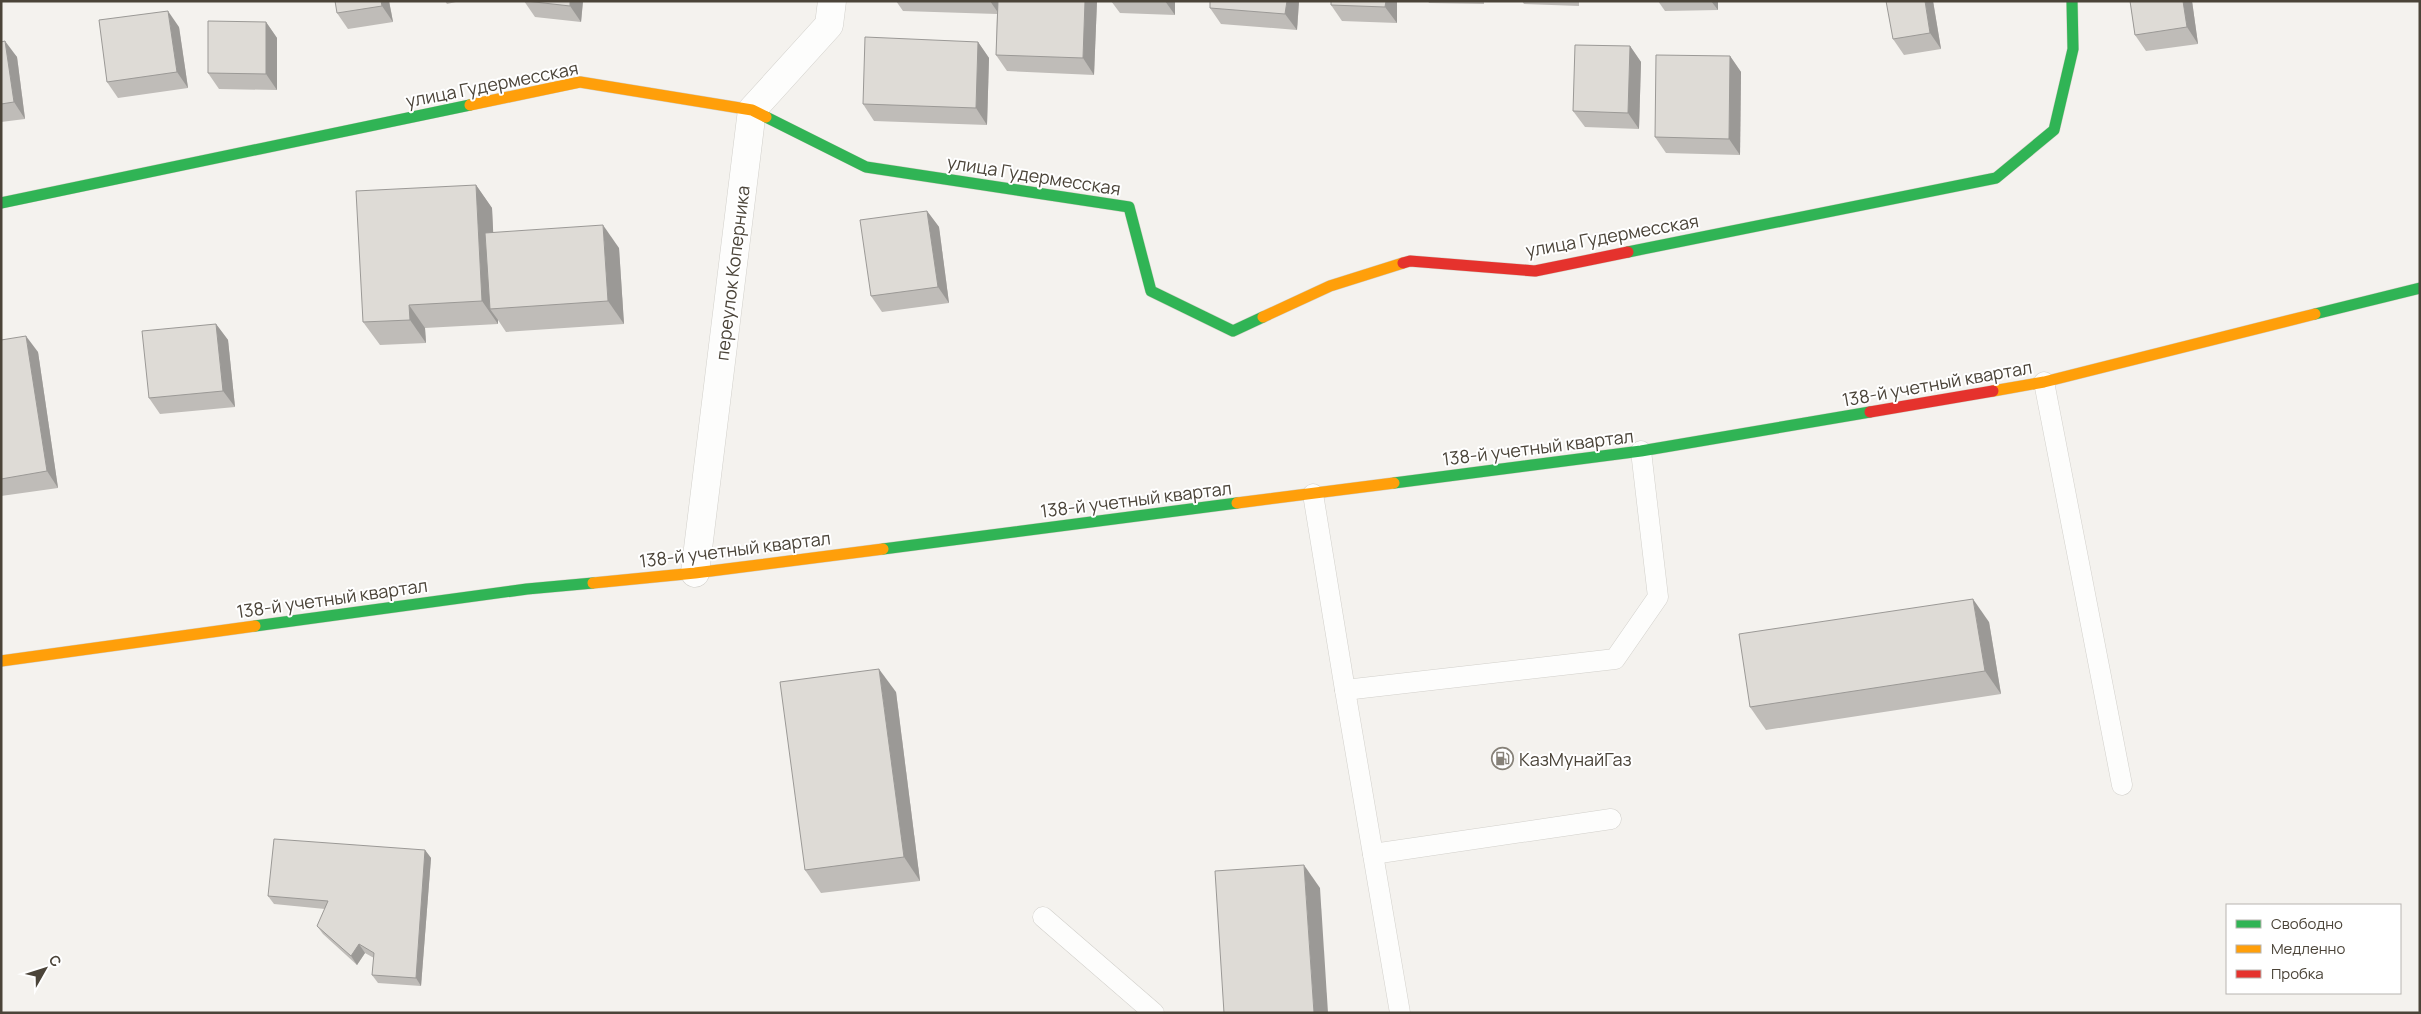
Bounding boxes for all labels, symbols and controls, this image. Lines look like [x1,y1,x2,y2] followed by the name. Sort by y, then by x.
[404,55,580,113] street label: улица Гудермесская
[946,149,1122,201] street label: улица Гудермесская
[709,184,755,362] street label: переулок Коперника
[1524,208,1700,262] street label: улица Гудермесская
[1840,354,2034,412] street label: 138-й учетный квартал
[1441,423,1635,471] street label: 138-й учетный квартал
[1039,475,1233,523] street label: 138-й учетный квартал
[638,525,832,573] street label: 138-й учетный квартал
[235,573,429,623] street label: 138-й учетный квартал
[1491,747,1515,771] fuel station icon: КазМунайГаз
[1519,747,1632,771] place label: КазМунайГаз
[2226,904,2401,994] legend
[2271,913,2343,934] text: Свободно
[2271,938,2345,959] text: Медленно
[20,944,70,994] north arrow
[45,951,66,971] text: С
[2271,963,2324,984] text: Пробка

